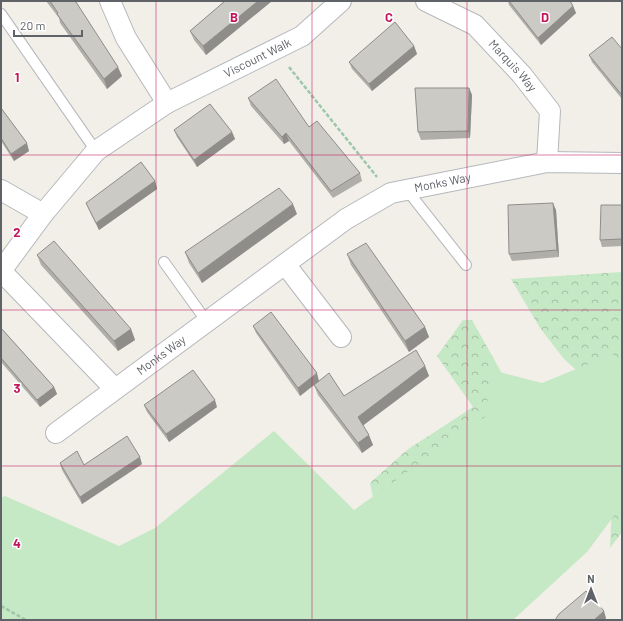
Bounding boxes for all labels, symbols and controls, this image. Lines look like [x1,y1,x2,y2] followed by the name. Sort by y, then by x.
[230,9,238,25] text: B
[385,9,393,25] text: C
[541,9,549,25] text: D
[14,12,82,38] scale bar
[20,18,46,32] text: 20 m
[221,35,293,80] street label: Viscount Walk
[486,36,540,94] street label: Marquis Way
[15,69,19,85] text: 1
[413,169,472,194] street label: Monks Way
[13,224,21,240] text: 2
[134,331,188,377] street label: Monks Way
[13,380,21,396] text: 3
[13,535,21,551] text: 4
[571,569,611,609] north arrow
[587,572,595,585] text: N

